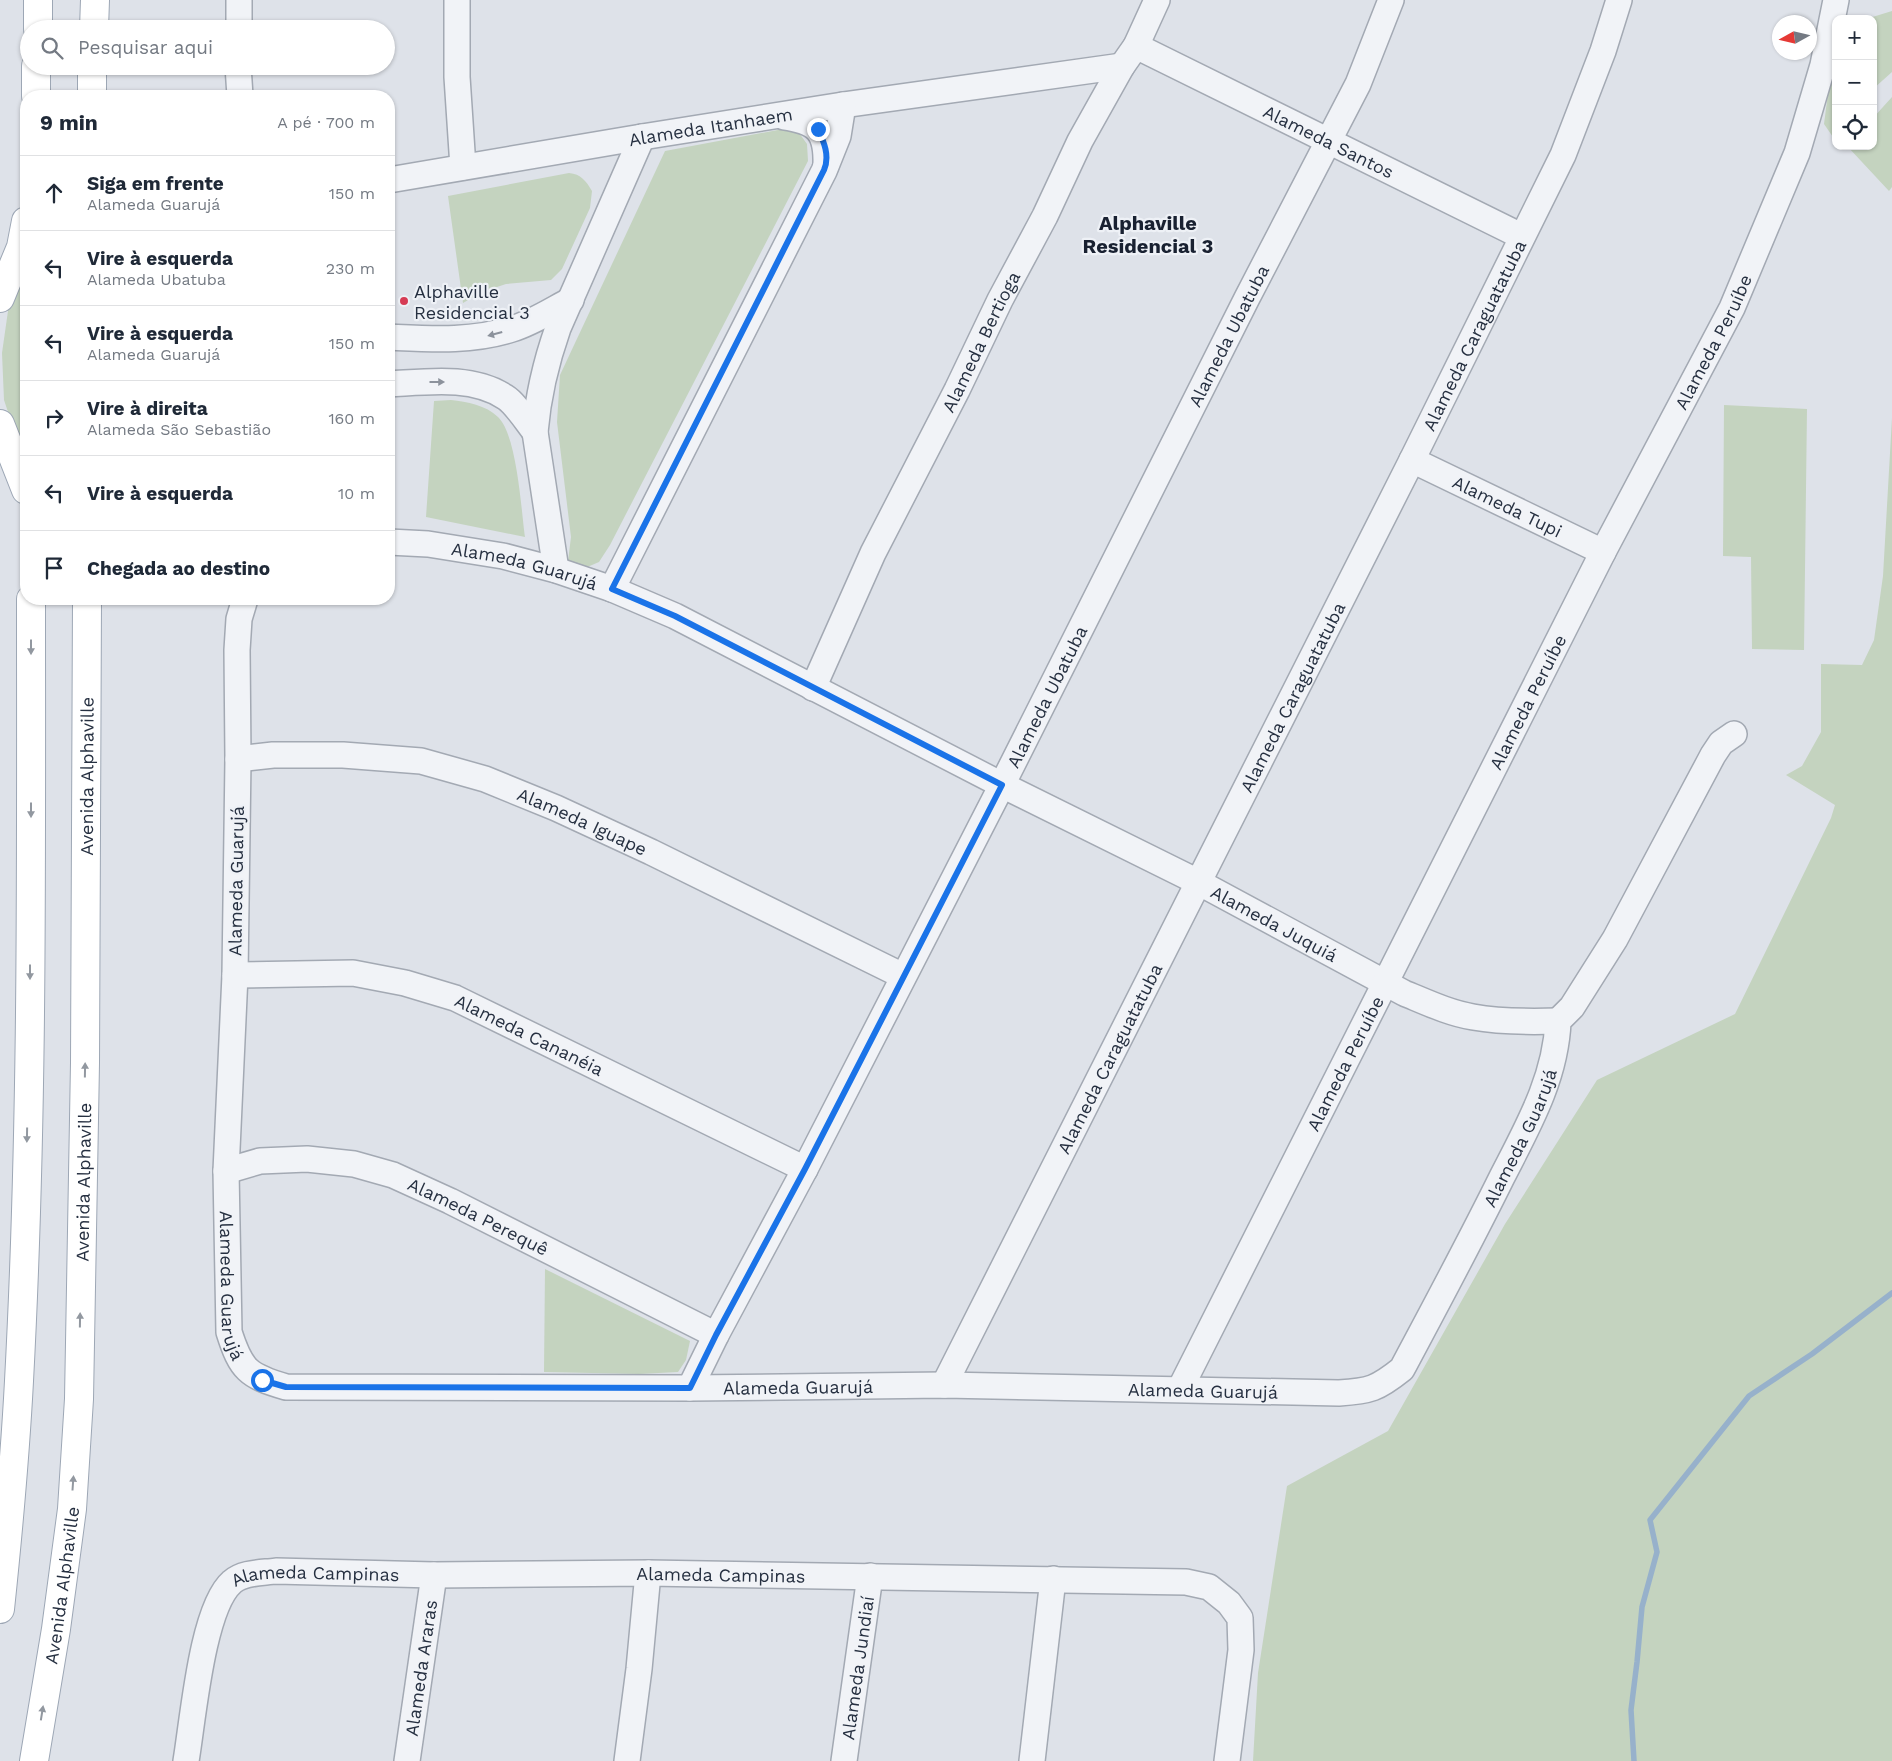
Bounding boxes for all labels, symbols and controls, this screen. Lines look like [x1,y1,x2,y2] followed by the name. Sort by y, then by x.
[1772,15,1817,60] north arrow
[1832,15,1877,150] map controls
[1832,15,1877,60] button: +
[20,20,395,75] search box
[38,34,66,62] icon: search
[78,36,213,59] text: Pesquisar aqui
[1832,60,1877,105] button: −
[1260,100,1397,182] street label: Alameda Santos
[627,103,794,150] street label: Alameda Itanhaem
[1832,105,1877,150] button: locate
[40,110,98,135] text: 9 min
[277,113,375,132] text: A pé · 700 m
[807,118,830,141] route end
[87,172,224,195] text: Siga em frente
[40,179,68,207] icon: ahead
[329,184,375,203] text: 150 m
[87,195,220,214] text: Alameda Guarujá
[1083,211,1213,258] district label: Alphaville Residencial 3
[1418,236,1530,434] street label: Alameda Caraguatatuba
[87,247,233,270] text: Vire à esquerda
[40,254,68,282] icon: left
[326,259,375,278] text: 230 m
[1184,261,1273,410] street label: Alameda Ubatuba
[937,267,1024,415] street label: Alameda Bertioga
[87,270,226,289] text: Alameda Ubatuba
[1670,271,1755,413] street label: Alameda Peruíbe
[414,281,530,323] place label: Alphaville Residencial 3
[398,295,410,307] marker: Alphaville Residencial 3
[87,322,233,345] text: Vire à esquerda
[40,329,68,357] icon: left
[487,330,502,338] one-way arrow
[329,334,375,353] text: 150 m
[87,345,220,364] text: Alameda Guarujá
[430,378,446,386] one-way arrow
[87,397,208,420] text: Vire à direita
[40,404,68,432] icon: right
[328,409,375,428] text: 160 m
[87,420,271,439] text: Alameda São Sebastião
[1449,471,1566,541] street label: Alameda Tupi
[40,479,68,507] icon: left
[87,482,233,505] text: Vire à esquerda
[338,484,375,503] text: 10 m
[450,537,600,594] street label: Alameda Guarujá
[40,554,68,582] icon: arrive
[87,557,270,580] text: Chegada ao destino
[1235,598,1349,796] street label: Alameda Caraguatatuba
[1002,622,1091,771] street label: Alameda Ubatuba
[1484,631,1570,773] street label: Alameda Peruíbe
[27,640,35,656] one-way arrow
[75,697,97,856] street label: Avenida Alphaville
[514,783,651,859] street label: Alameda Iguape
[27,802,35,818] one-way arrow
[224,806,248,956] street label: Alameda Guarujá
[1208,881,1341,966] street label: Alameda Juquiá
[1052,960,1166,1157] street label: Alameda Caraguatatuba
[26,965,34,981] one-way arrow
[452,989,607,1080] street label: Alameda Cananéia
[1302,992,1388,1134] street label: Alameda Peruíbe
[81,1062,89,1078] one-way arrow
[1478,1066,1560,1210] street label: Alameda Guarujá
[71,1103,95,1262] street label: Avenida Alphaville
[23,1127,31,1143] one-way arrow
[405,1173,552,1259] street label: Alameda Perequê
[216,1211,249,1363] street label: Alameda Guarujá
[76,1312,84,1328] one-way arrow
[251,1369,274,1392] route start
[723,1375,873,1398] street label: Alameda Guarujá
[1128,1378,1278,1402] street label: Alameda Guarujá
[70,1474,78,1490] one-way arrow
[40,1505,83,1665] street label: Avenida Alphaville
[227,1560,400,1590] street label: Alameda Campinas
[636,1562,805,1586] street label: Alameda Campinas
[837,1594,878,1741] street label: Alameda Jundiaí
[400,1598,441,1738] street label: Alameda Araras
[39,1705,47,1721] one-way arrow

